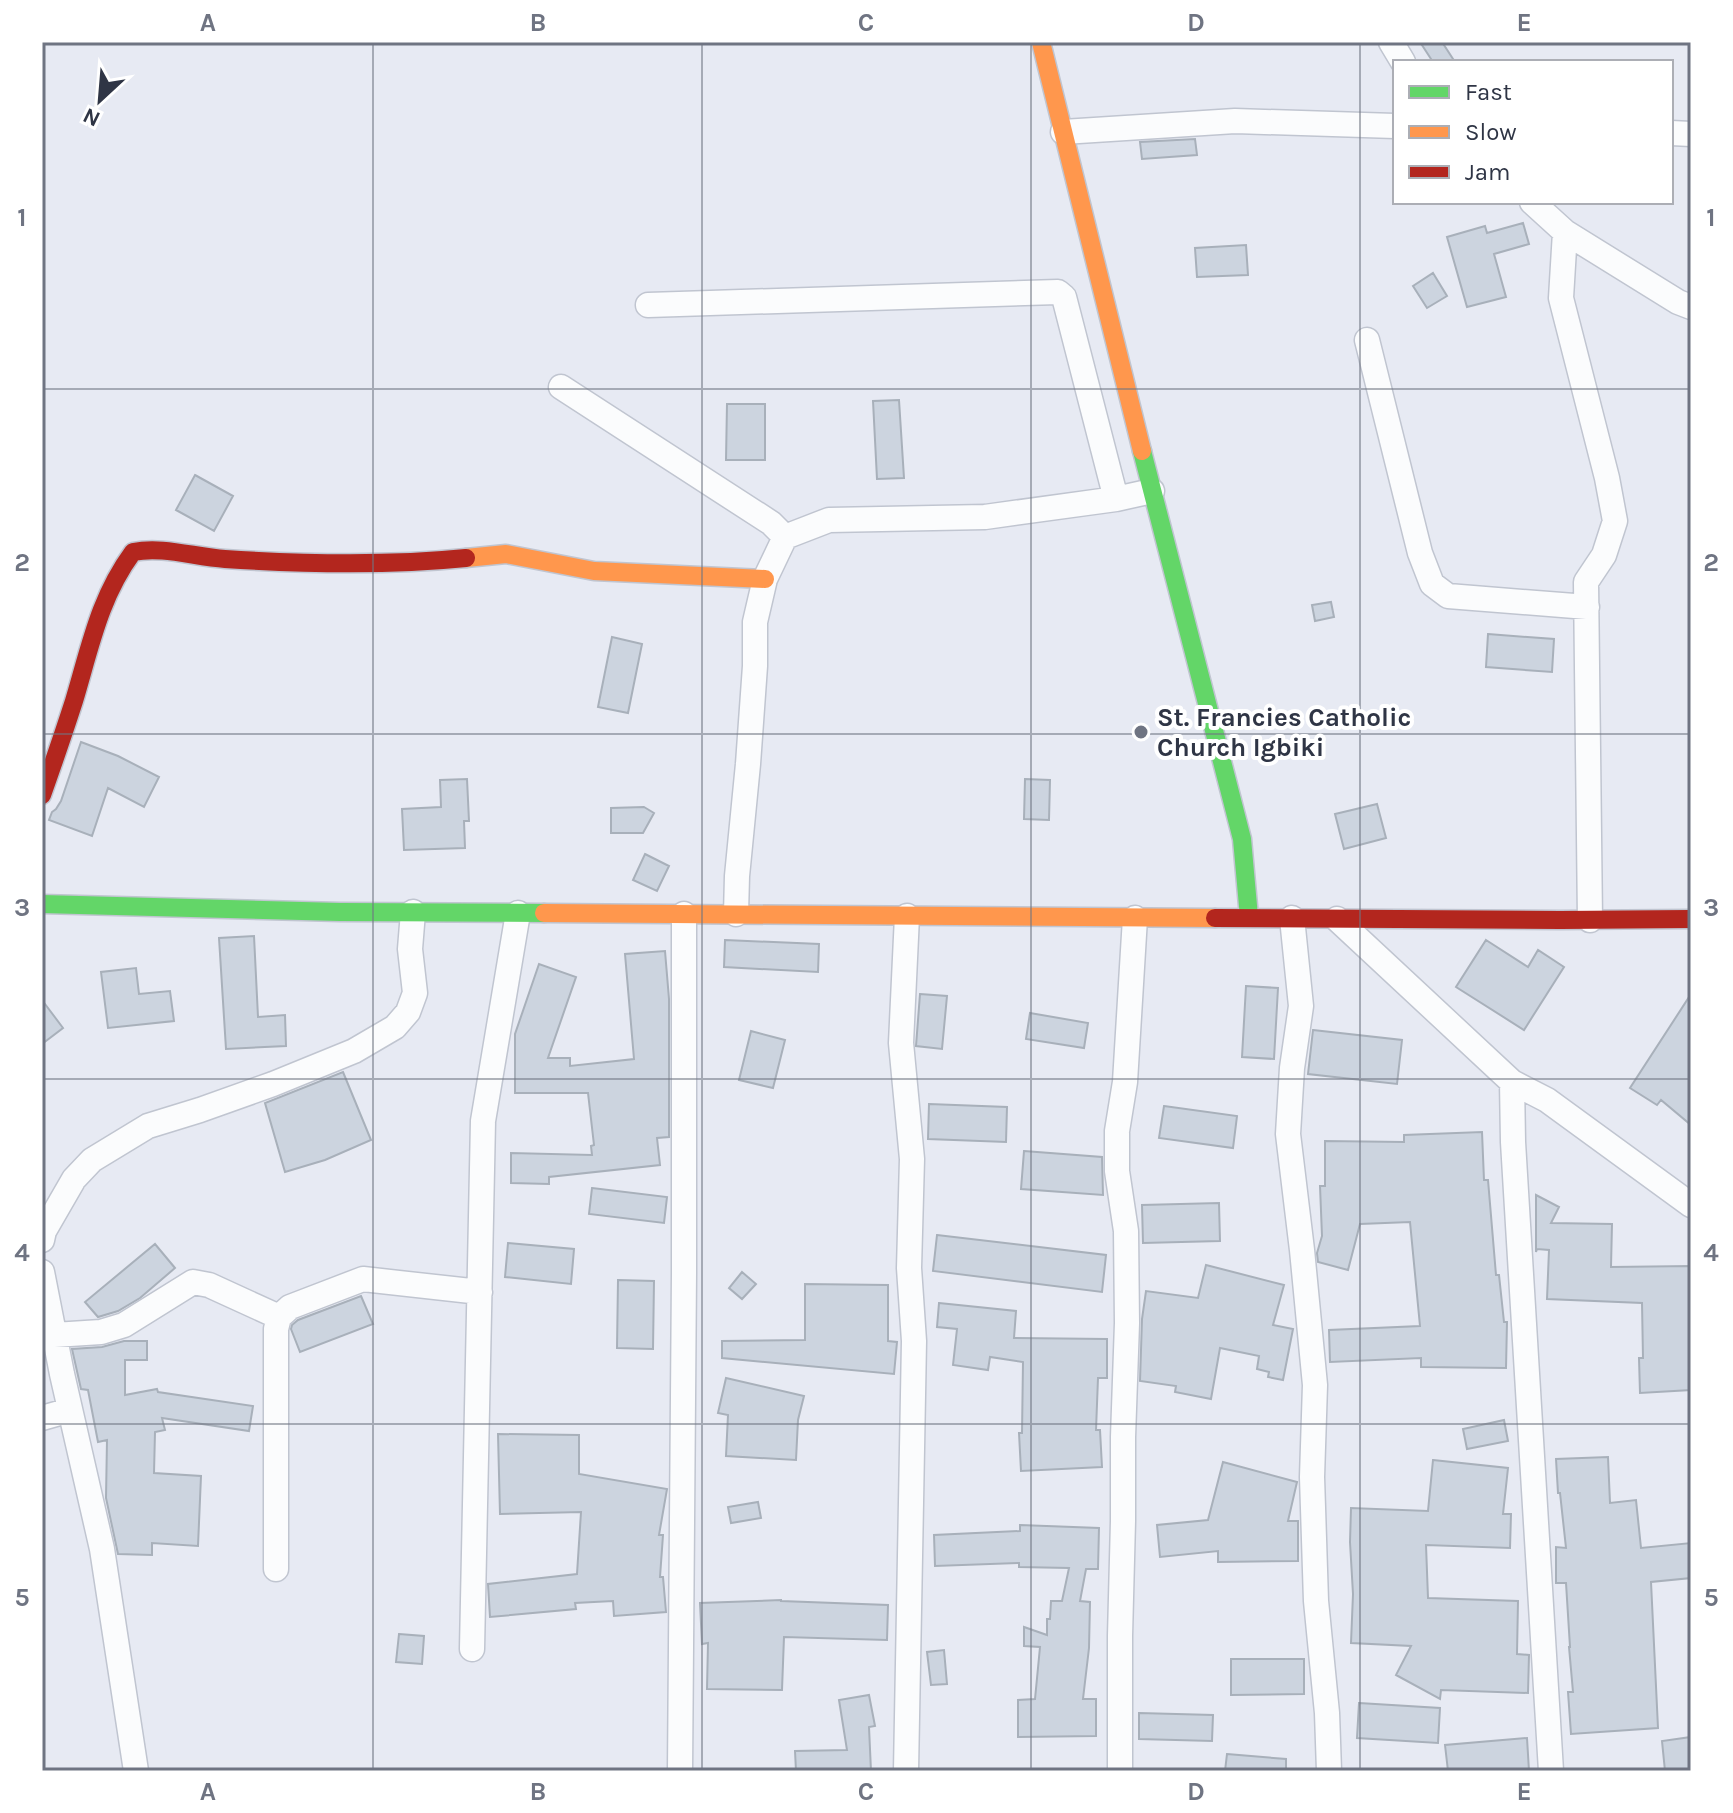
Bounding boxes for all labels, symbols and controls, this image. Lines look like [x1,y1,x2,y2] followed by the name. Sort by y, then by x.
[200,7,216,38] text: A
[530,7,546,38] text: B
[858,7,874,38] text: C
[1187,7,1205,38] text: D
[1516,7,1532,38] text: E
[60,60,140,140] north arrow
[1393,60,1673,204] legend
[1465,78,1512,106] text: Fast
[79,102,104,132] text: N
[1465,118,1517,146] text: Slow
[1465,158,1510,186] text: Jam
[17,202,27,233] text: 1
[1706,202,1716,233] text: 1
[14,547,30,578] text: 2
[1703,547,1719,578] text: 2
[1157,702,1411,763] place label: St. Francies Catholic Church Igbiki
[1132,723,1150,741] marker: St. Francies Catholic Church Igbiki
[14,892,30,923] text: 3
[1703,892,1719,923] text: 3
[14,1237,30,1268] text: 4
[1703,1237,1719,1268] text: 4
[14,1582,30,1613] text: 5
[1703,1582,1719,1613] text: 5
[200,1776,216,1807] text: A
[530,1776,546,1807] text: B
[858,1776,874,1807] text: C
[1187,1776,1205,1807] text: D
[1516,1776,1532,1807] text: E

